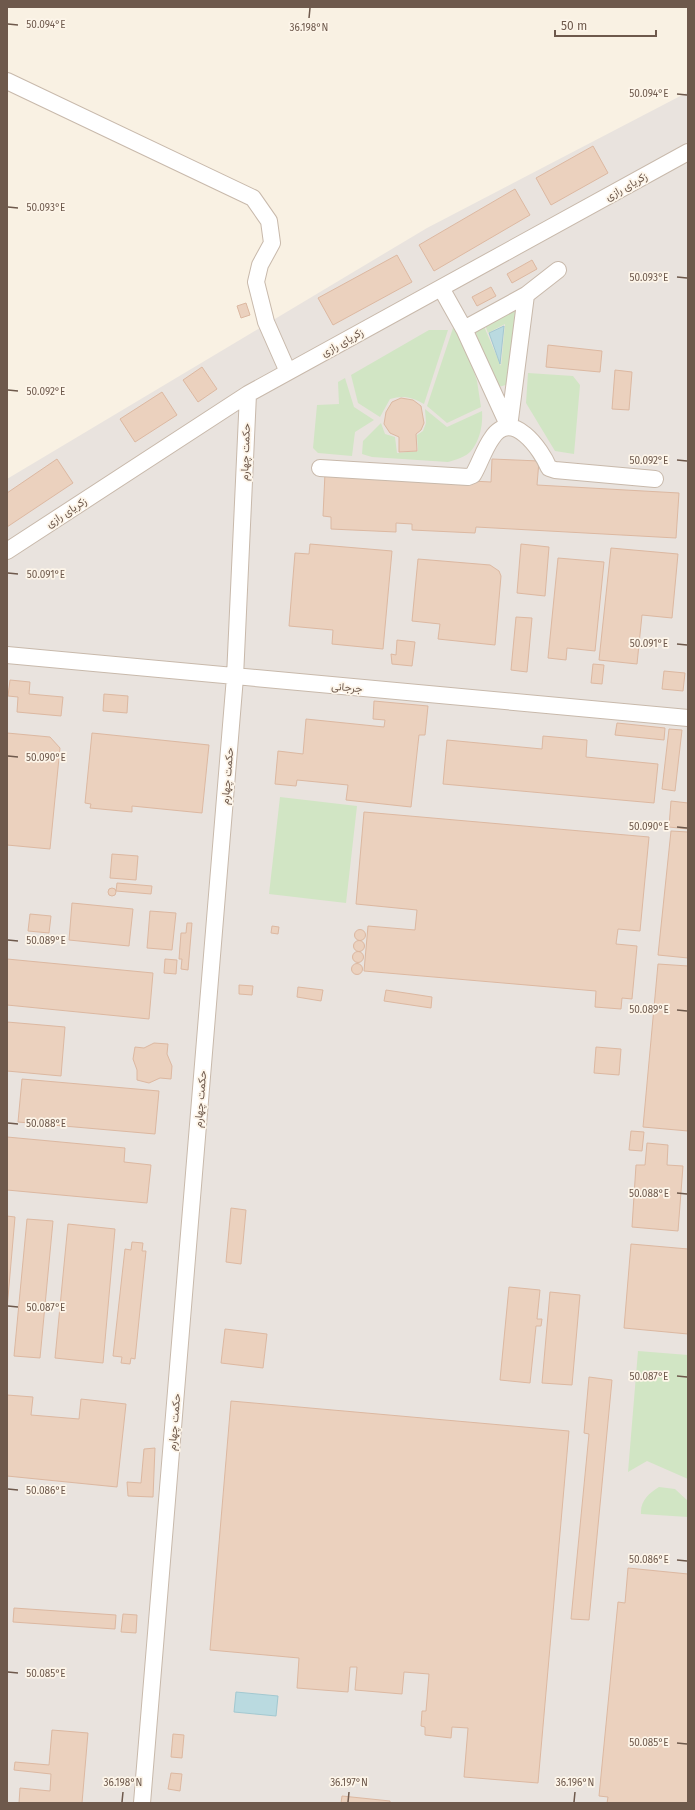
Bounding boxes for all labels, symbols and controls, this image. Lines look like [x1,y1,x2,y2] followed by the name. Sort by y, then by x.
[555,12,656,38] scale bar
[26,19,66,31] text: 50.094°E
[561,19,587,33] text: 50 m
[290,22,328,34] text: 36.198°N
[629,88,669,100] text: 50.094°E
[603,170,650,203] street label: زکریای رازی
[27,202,65,214] text: 50.093°E
[630,272,668,284] text: 50.093°E
[319,326,366,359] street label: زکریای رازی
[27,386,65,398] text: 50.092°E
[238,423,254,481] street label: حکمت چهارم
[630,455,668,467] text: 50.092°E
[43,494,89,530] street label: زکریای رازی
[27,569,65,581] text: 50.091°E
[630,638,668,650] text: 50.091°E
[331,680,363,695] street label: جرجانی
[219,747,237,805] street label: حکمت چهارم
[26,752,66,764] text: 50.090°E
[629,821,669,833] text: 50.090°E
[26,935,66,947] text: 50.089°E
[629,1004,669,1016] text: 50.089°E
[192,1070,210,1128] street label: حکمت چهارم
[26,1118,66,1130] text: 50.088°E
[629,1188,669,1200] text: 50.088°E
[27,1302,65,1314] text: 50.087°E
[630,1371,668,1383] text: 50.087°E
[166,1393,184,1451] street label: حکمت چهارم
[26,1485,66,1497] text: 50.086°E
[629,1554,669,1566] text: 50.086°E
[26,1668,66,1680] text: 50.085°E
[629,1737,669,1749] text: 50.085°E
[104,1777,142,1789] text: 36.198°N
[330,1777,368,1789] text: 36.197°N
[556,1777,594,1789] text: 36.196°N

